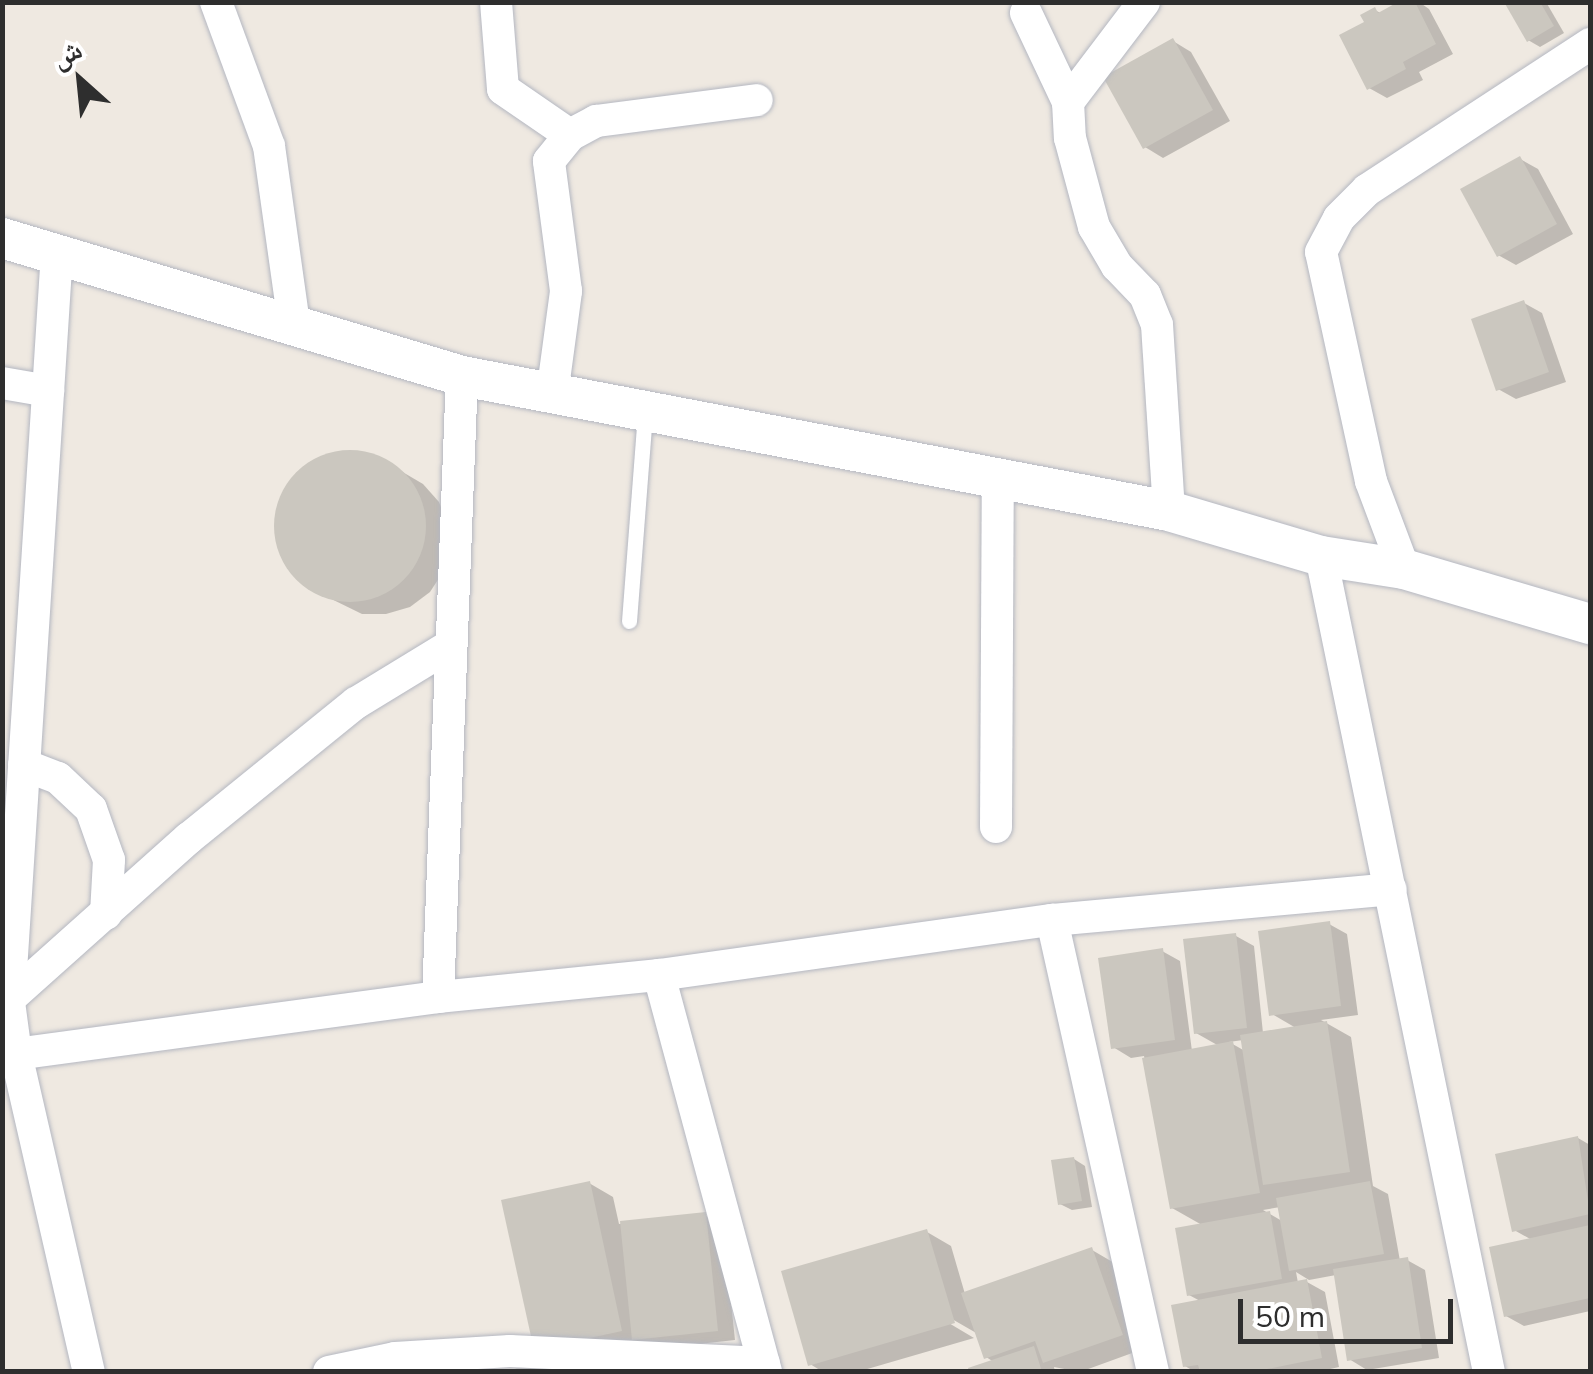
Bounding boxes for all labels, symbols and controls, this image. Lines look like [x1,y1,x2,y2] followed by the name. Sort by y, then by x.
[30,30,130,130] north arrow
[45,30,87,75] text: ش
[1243,1279,1458,1341] scale bar
[1255,1297,1325,1335] text: 50 m

